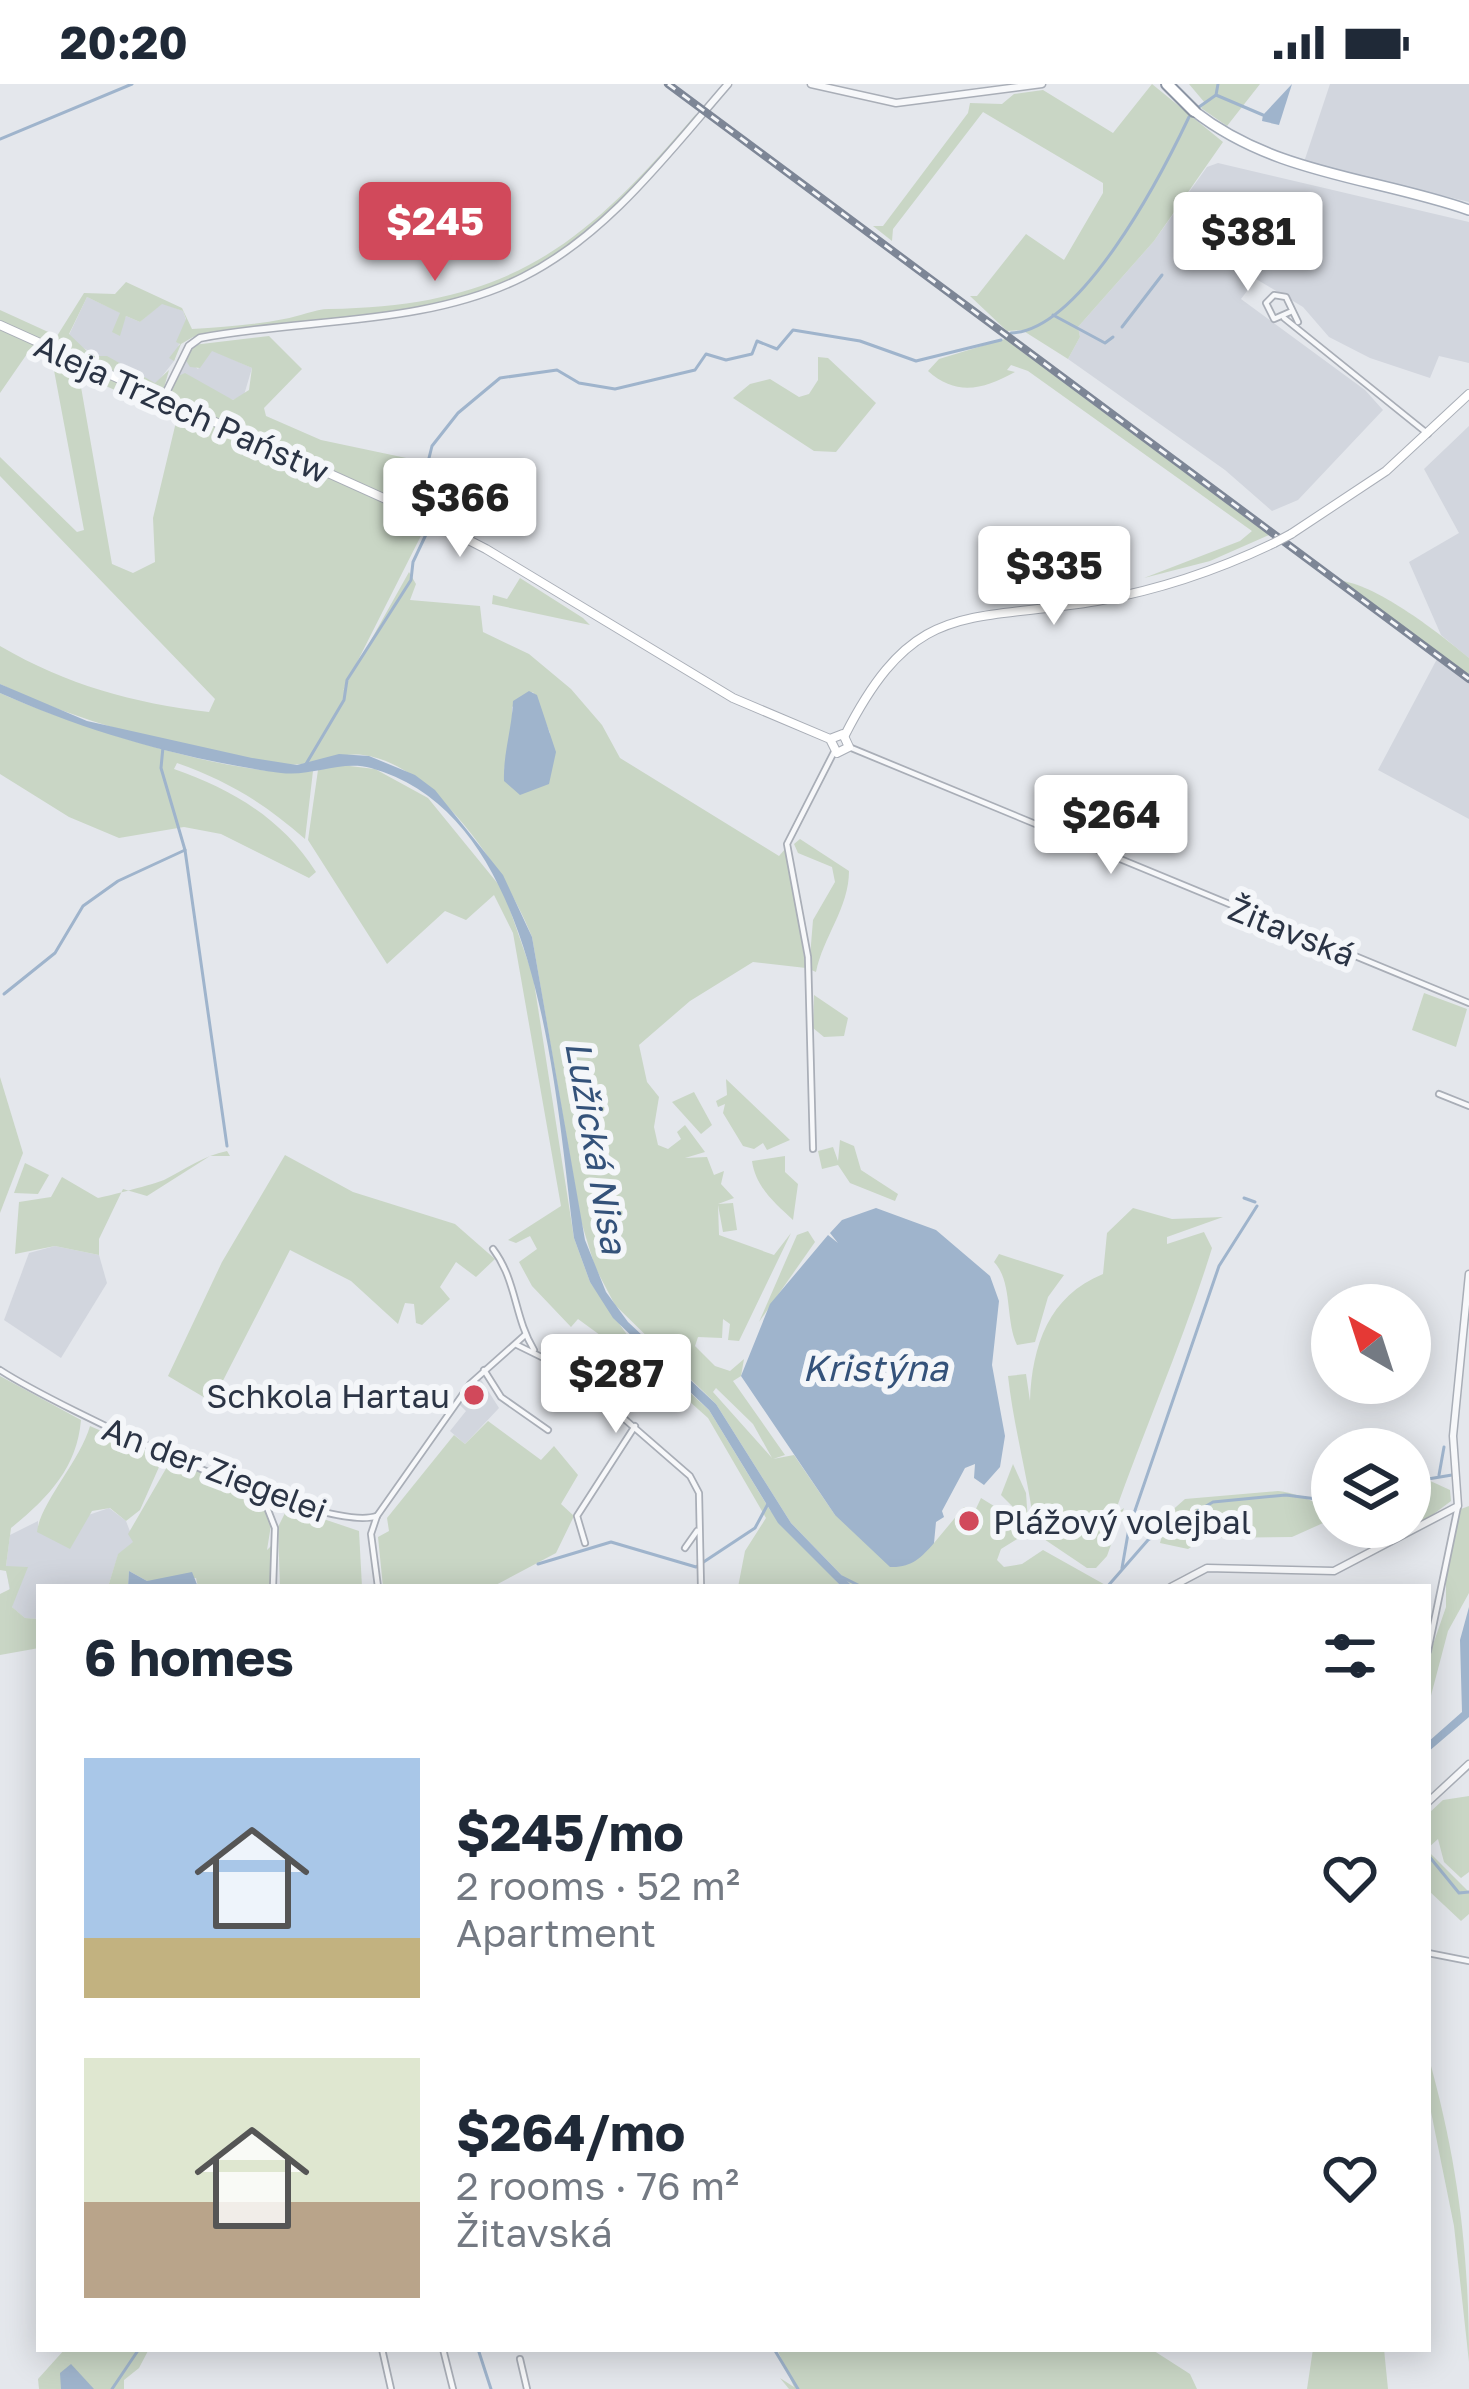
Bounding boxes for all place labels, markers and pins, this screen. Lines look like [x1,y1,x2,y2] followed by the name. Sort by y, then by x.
[364,182,506,284] pin: $245
[1177,192,1319,294] pin: $381
[389,458,531,560] pin: $366
[983,526,1125,628] pin: $335
[1040,775,1182,877] pin: $264
[545,1334,687,1436] pin: $287
[206,1376,450,1415] place label: Schkola Hartau
[461,1382,487,1408] marker: Schkola Hartau
[993,1502,1251,1541] place label: Plážový volejbal
[956,1508,982,1534] marker: Plážový volejbal

